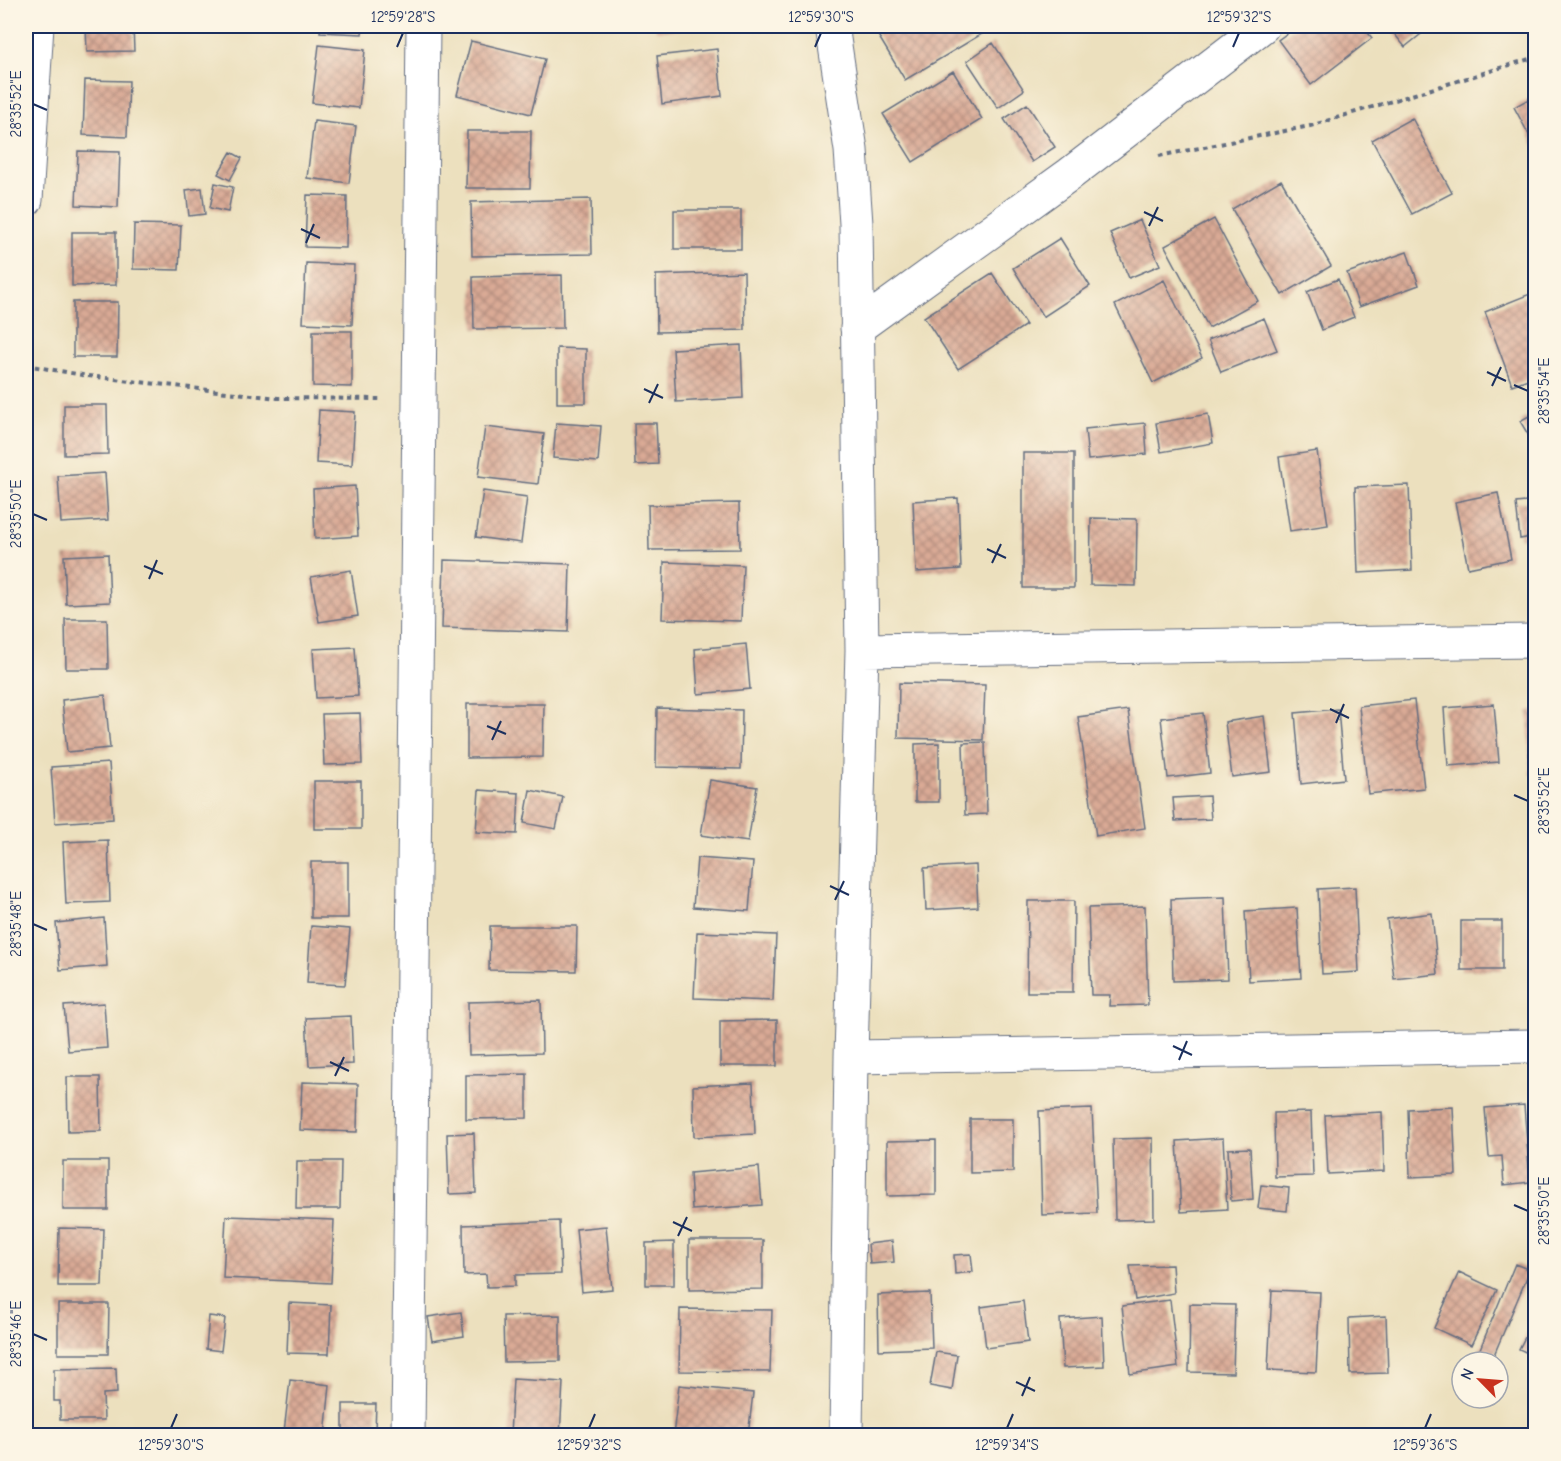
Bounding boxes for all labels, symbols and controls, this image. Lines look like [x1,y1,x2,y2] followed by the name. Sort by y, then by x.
[371,8,435,26] text: 12°59'28"S
[788,8,854,26] text: 12°59'30"S
[1207,8,1271,26] text: 12°59'32"S
[7,70,25,138] text: 28°35'52"E
[1535,358,1553,424] text: 28°35'54"E
[7,480,25,548] text: 28°35'50"E
[1535,767,1553,835] text: 28°35'52"E
[7,891,25,957] text: 28°35'48"E
[1535,1177,1553,1245] text: 28°35'50"E
[7,1301,25,1367] text: 28°35'46"E
[1450,1350,1510,1410] north arrow
[1457,1366,1478,1383] text: N
[138,1436,204,1454] text: 12°59'30"S
[557,1436,621,1454] text: 12°59'32"S
[975,1436,1039,1454] text: 12°59'34"S
[1393,1436,1457,1454] text: 12°59'36"S

